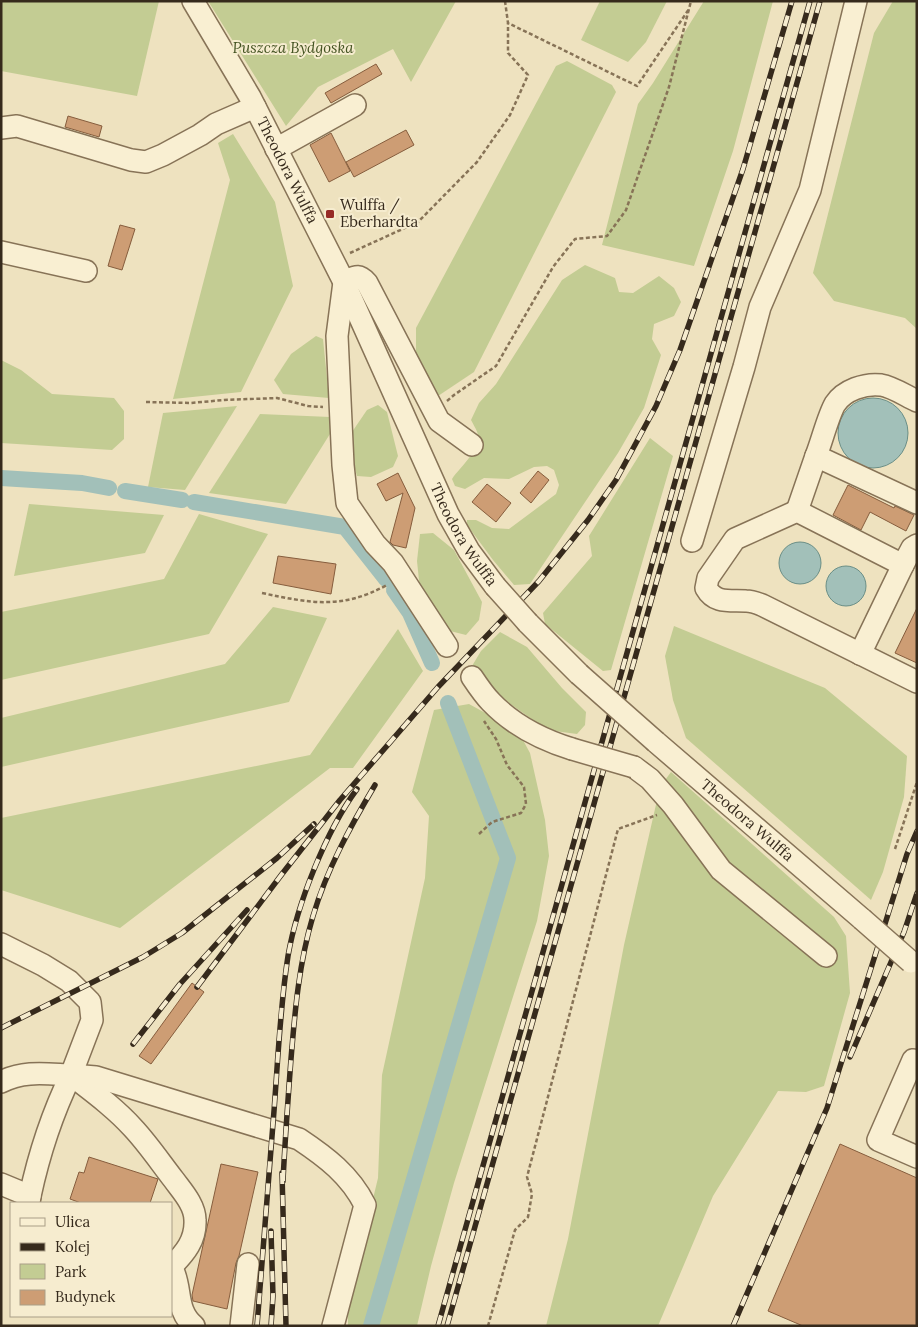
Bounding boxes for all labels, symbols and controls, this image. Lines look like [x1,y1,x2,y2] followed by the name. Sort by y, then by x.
[233,38,354,57] park label: Puszcza Bydgoska
[253,114,323,227] street label: Theodora Wulffa
[340,195,418,231] place label: Wulffa / Eberhardta
[324,208,336,220] marker: Wulffa / Eberhardta
[426,480,502,590] street label: Theodora Wulffa
[697,775,798,865] street label: Theodora Wulffa
[10,1202,172,1317] legend
[55,1212,91,1231] text: Ulica
[55,1237,90,1256] text: Kolej
[55,1262,86,1281] text: Park
[55,1287,115,1306] text: Budynek

